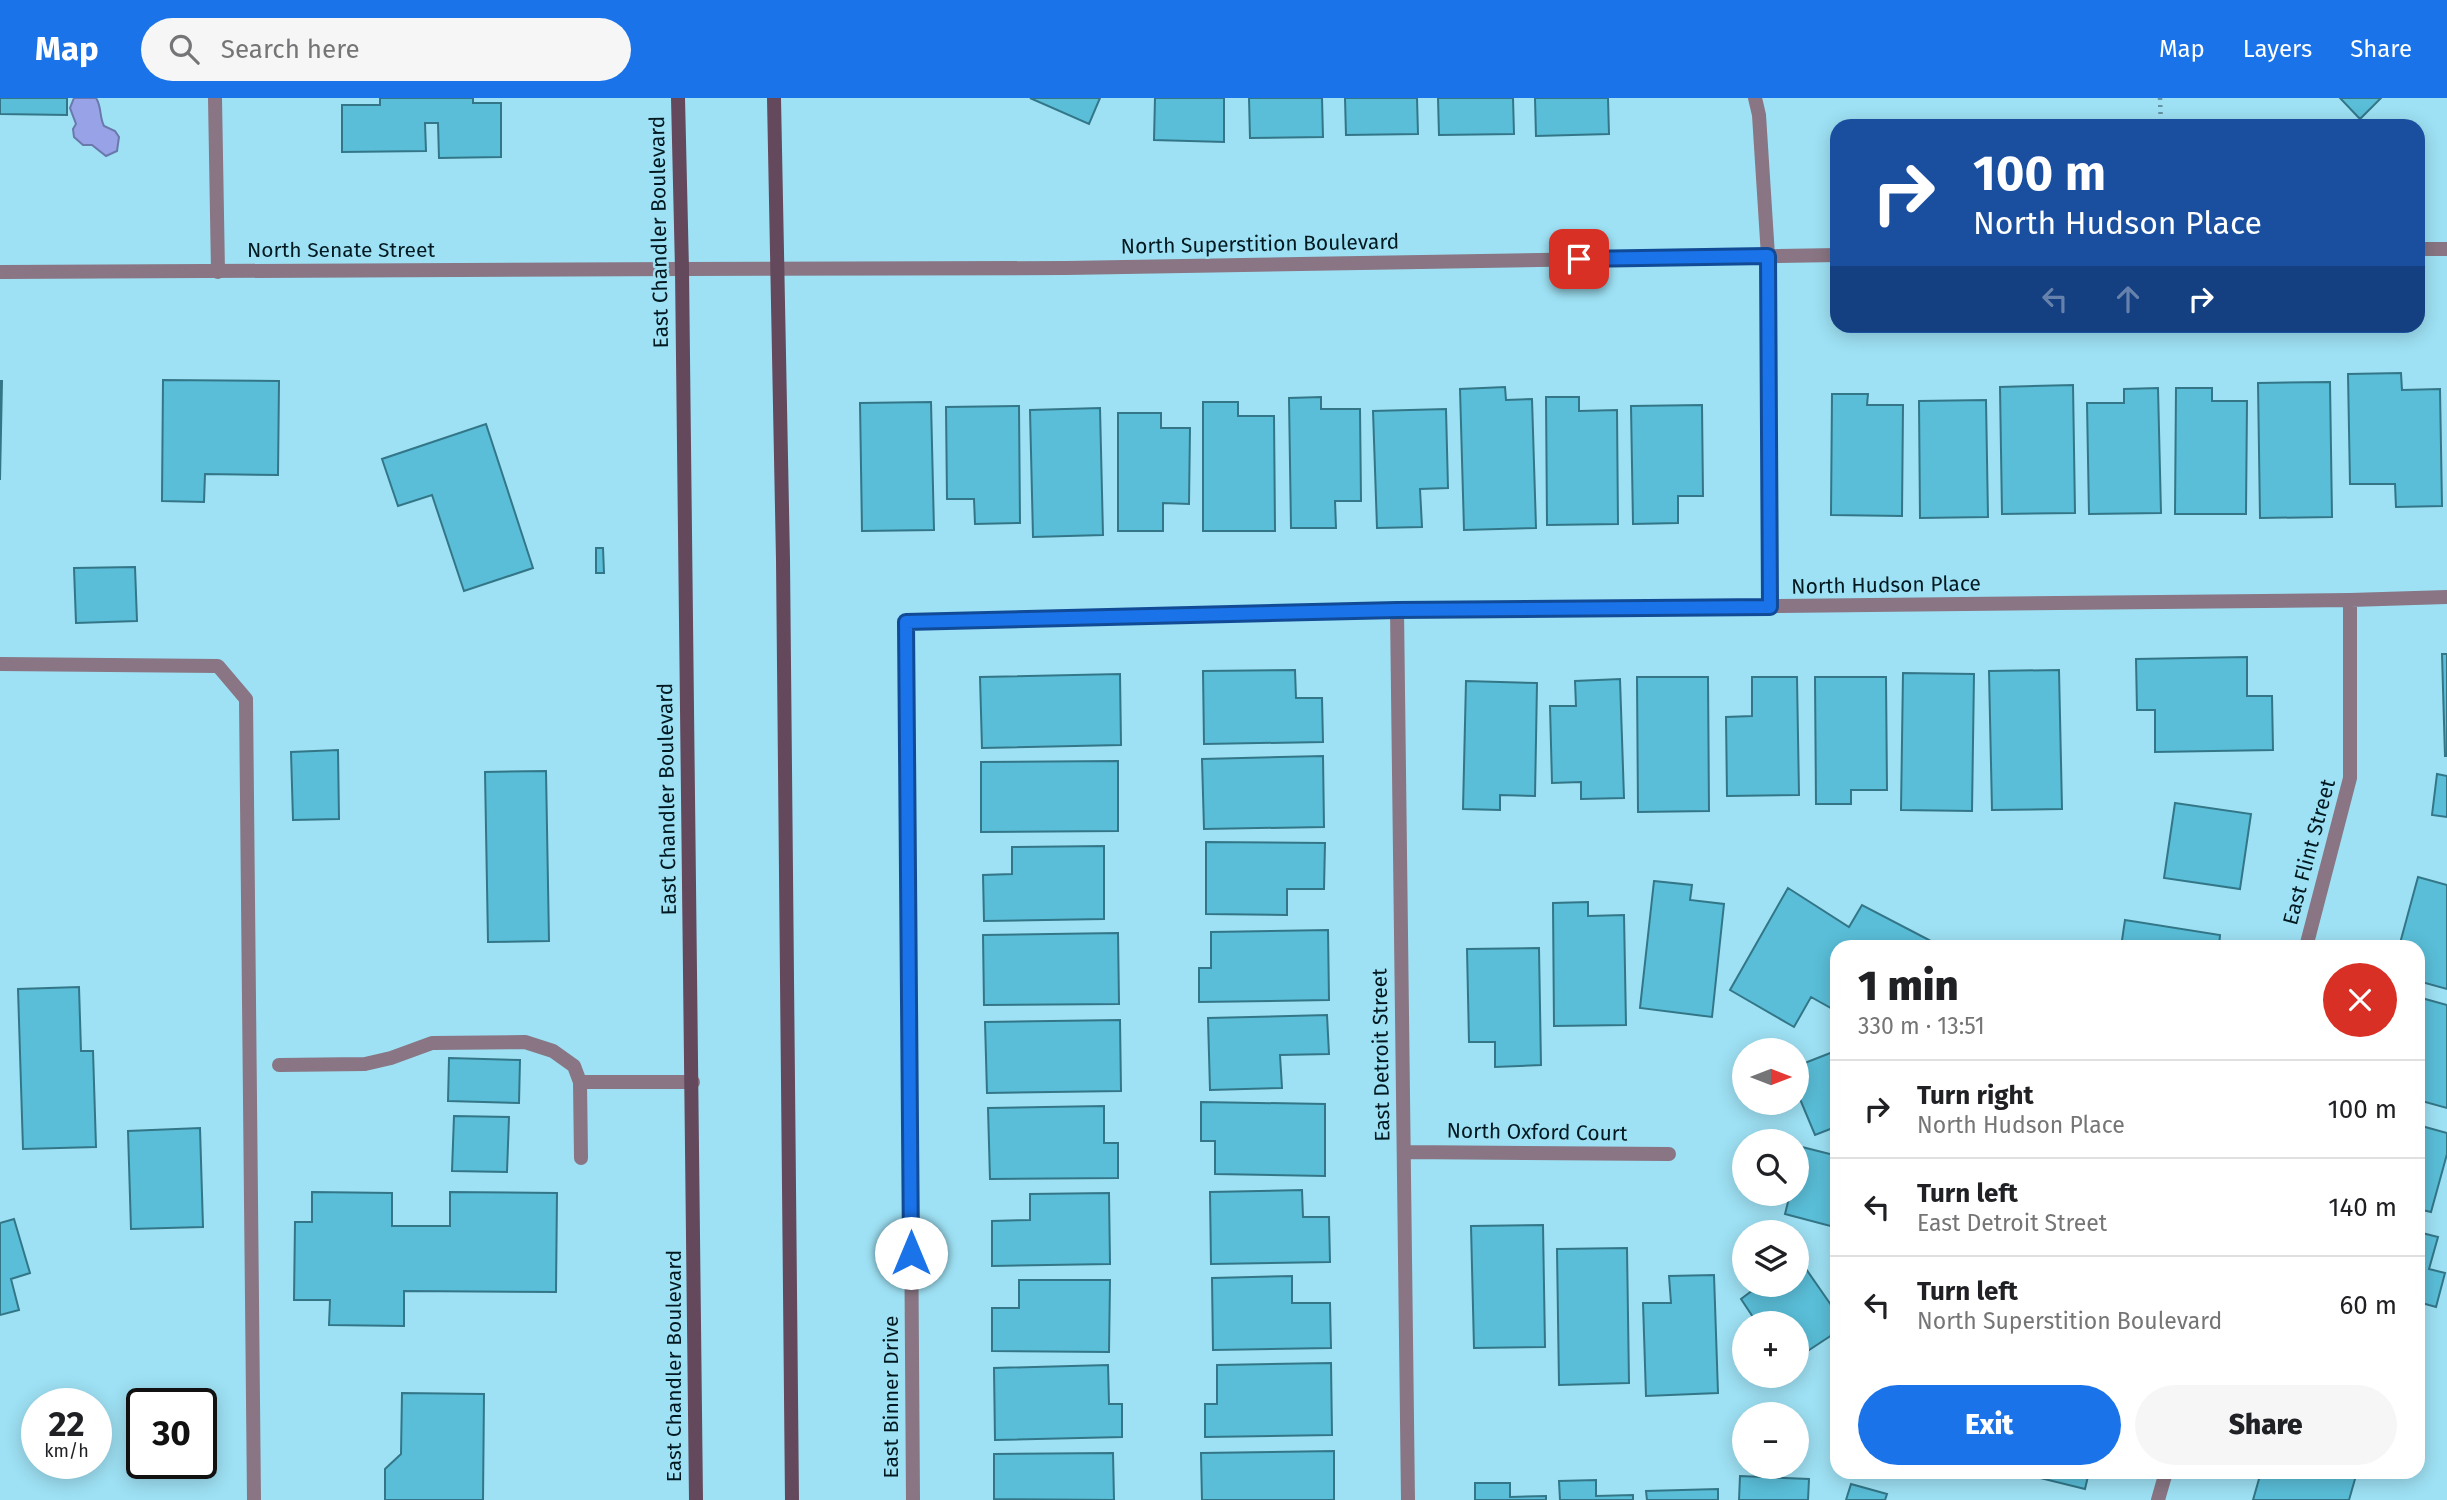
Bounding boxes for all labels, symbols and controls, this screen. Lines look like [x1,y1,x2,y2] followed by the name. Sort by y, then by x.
[141,18,631,81] search box
[35,29,99,69] text: Map
[165,30,203,68] icon: search
[221,34,360,65] text: Search here
[2159,35,2205,63] text: Map
[2243,35,2312,63] text: Layers
[2350,35,2412,63] text: Share
[644,116,674,348] street label: East Chandler Boulevard
[1973,144,2106,203] text: 100 m
[1858,147,1949,238] icon: right
[1973,204,2262,242] text: North Hudson Place
[1120,229,1400,259] street label: North Superstition Boulevard
[1549,229,1609,289] pin
[247,237,435,263] street label: North Senate Street
[1560,240,1598,278] icon: arrive
[2036,280,2074,318] icon: left
[2109,280,2147,318] icon: ahead
[2182,280,2220,318] icon: right
[1791,570,1981,600] street label: North Hudson Place
[652,683,682,915] street label: East Chandler Boulevard
[2277,776,2341,928] street label: East Flint Street
[1858,961,1959,1011] text: 1 min
[2323,963,2397,1037] button: close
[1366,968,1396,1142] street label: East Detroit Street
[1858,1012,1985,1040] text: 330 m · 13:51
[1732,1038,1810,1115] north arrow
[1732,1038,1809,1479] map controls
[1917,1080,2034,1111] text: Turn right
[1858,1090,1896,1128] icon: right
[2328,1094,2397,1125] text: 100 m
[1917,1111,2125,1139] text: North Hudson Place
[1446,1117,1628,1147] street label: North Oxford Court
[1732,1129,1809,1206] button: search
[1917,1178,2018,1209] text: Turn left
[1858,1188,1896,1226] icon: left
[2328,1192,2397,1223] text: 140 m
[1917,1209,2107,1237] text: East Detroit Street
[874,1216,948,1290] position arrow
[1732,1220,1809,1297] button: layers
[661,1250,687,1482] street label: East Chandler Boulevard
[1917,1276,2018,1307] text: Turn left
[1858,1286,1896,1324] icon: left
[2339,1290,2397,1321] text: 60 m
[1917,1307,2222,1335] text: North Superstition Boulevard
[1732,1311,1809,1388] button: +
[878,1316,904,1478] street label: East Binner Drive
[1858,1385,2121,1465] button: Exit
[2135,1385,2397,1465] button: Share
[126,1388,217,1479] speed limit sign: 30
[1732,1402,1809,1479] button: −
[48,1403,85,1445] text: 22
[44,1440,89,1462] text: km/h

